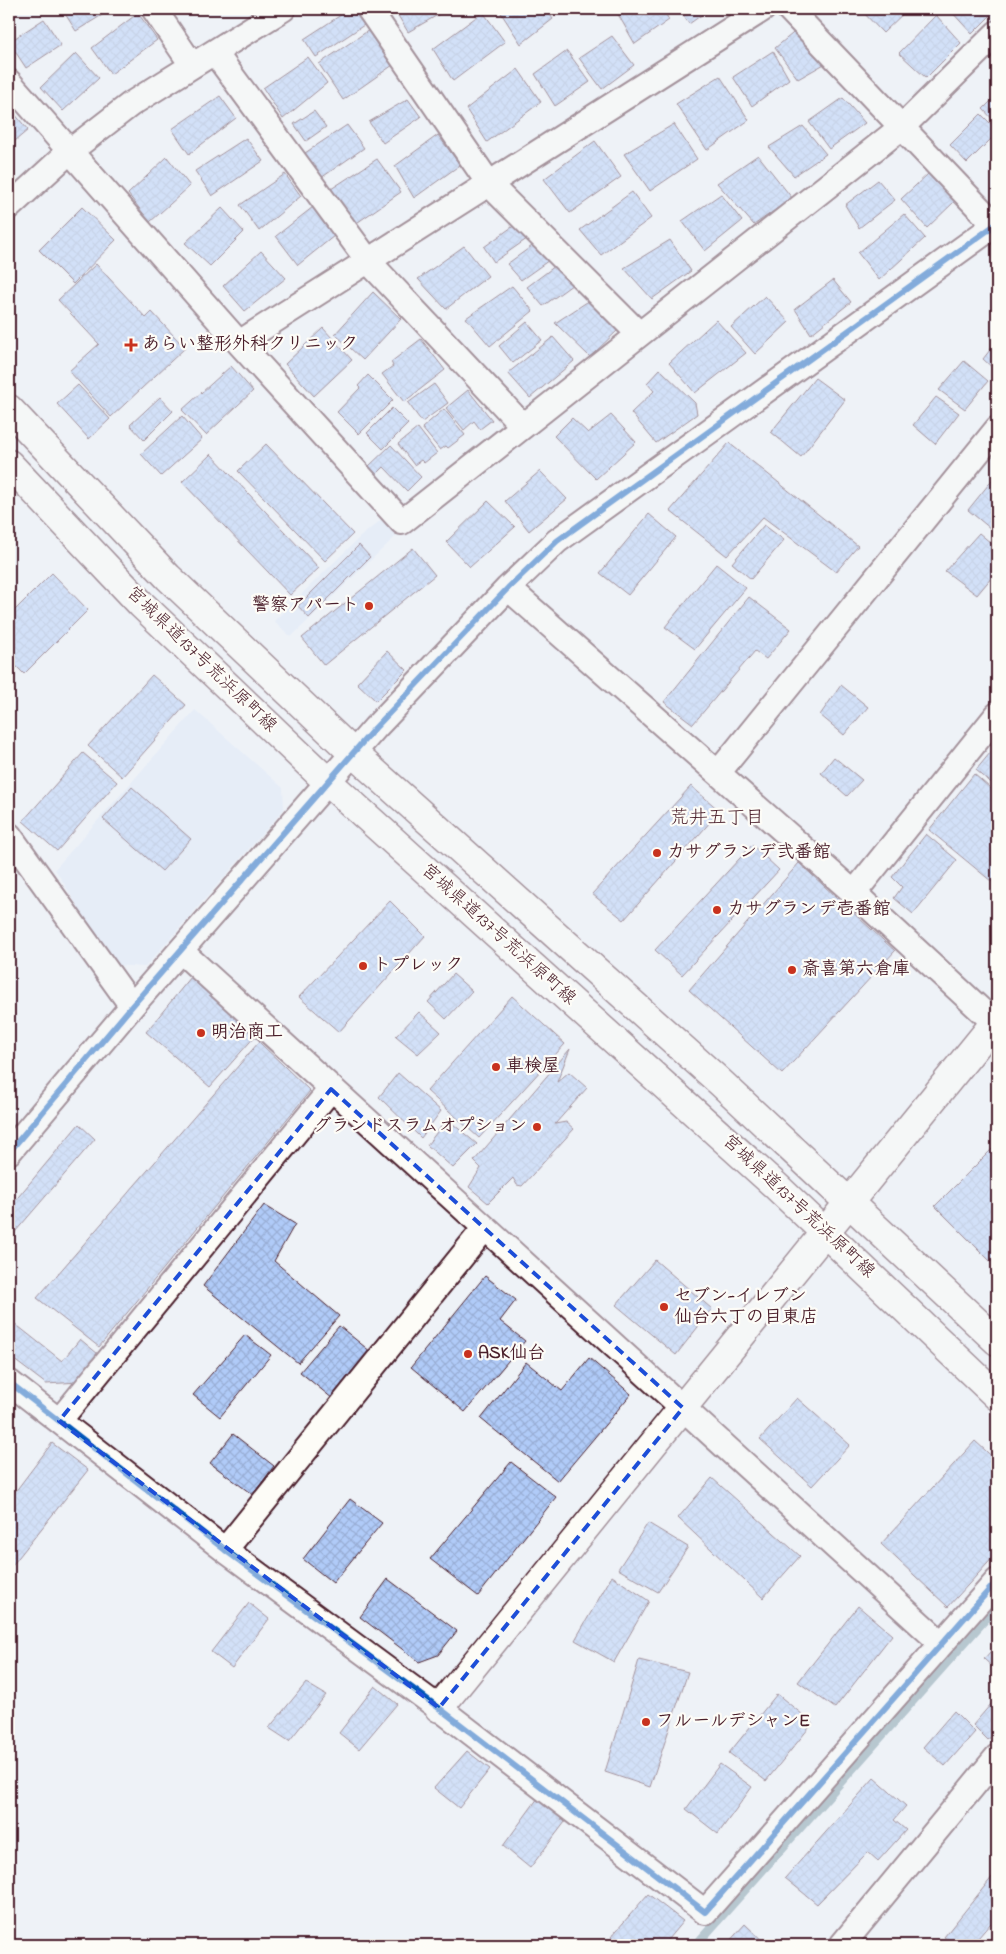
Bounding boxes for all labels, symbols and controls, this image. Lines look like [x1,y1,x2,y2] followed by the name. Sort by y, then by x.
[142,332,358,358] place label: あらい整形外科クリニック
[124,338,138,352] marker: あらい整形外科クリニック
[120,581,282,739] street label: 宮城県道137号荒浜原町線
[252,593,359,619] place label: 警察アパート
[363,600,375,612] marker: 警察アパート
[669,805,765,832] district label: 荒井五丁目
[667,840,830,866] place label: カサグランデ弐番館
[651,847,663,859] marker: カサグランデ弐番館
[415,858,581,1012] street label: 宮城県道137号荒浜原町線
[727,897,890,923] place label: カサグランデ壱番館
[711,904,723,916] marker: カサグランデ壱番館
[373,953,463,979] place label: トプレック
[802,957,910,983] place label: 斎喜第六倉庫
[357,960,369,972] marker: トプレック
[786,964,798,976] marker: 斎喜第六倉庫
[211,1020,283,1046] place label: 明治商工
[195,1027,207,1039] marker: 明治商工
[506,1054,560,1080] place label: 車検屋
[490,1061,502,1073] marker: 車検屋
[314,1114,527,1140] place label: グランドスラムオプション
[531,1121,543,1133] marker: グランドスラムオプション
[716,1129,880,1285] street label: 宮城県道137号荒浜原町線
[674,1284,818,1331] place label: セブン-イレブン 仙台六丁の目東店
[658,1301,670,1313] marker: セブン-イレブン 仙台六丁の目東店
[478,1341,545,1367] place label: ASK仙台
[462,1348,474,1360] marker: ASK仙台
[656,1709,810,1735] place label: フルールデシャンE
[640,1716,652,1728] marker: フルールデシャンE

